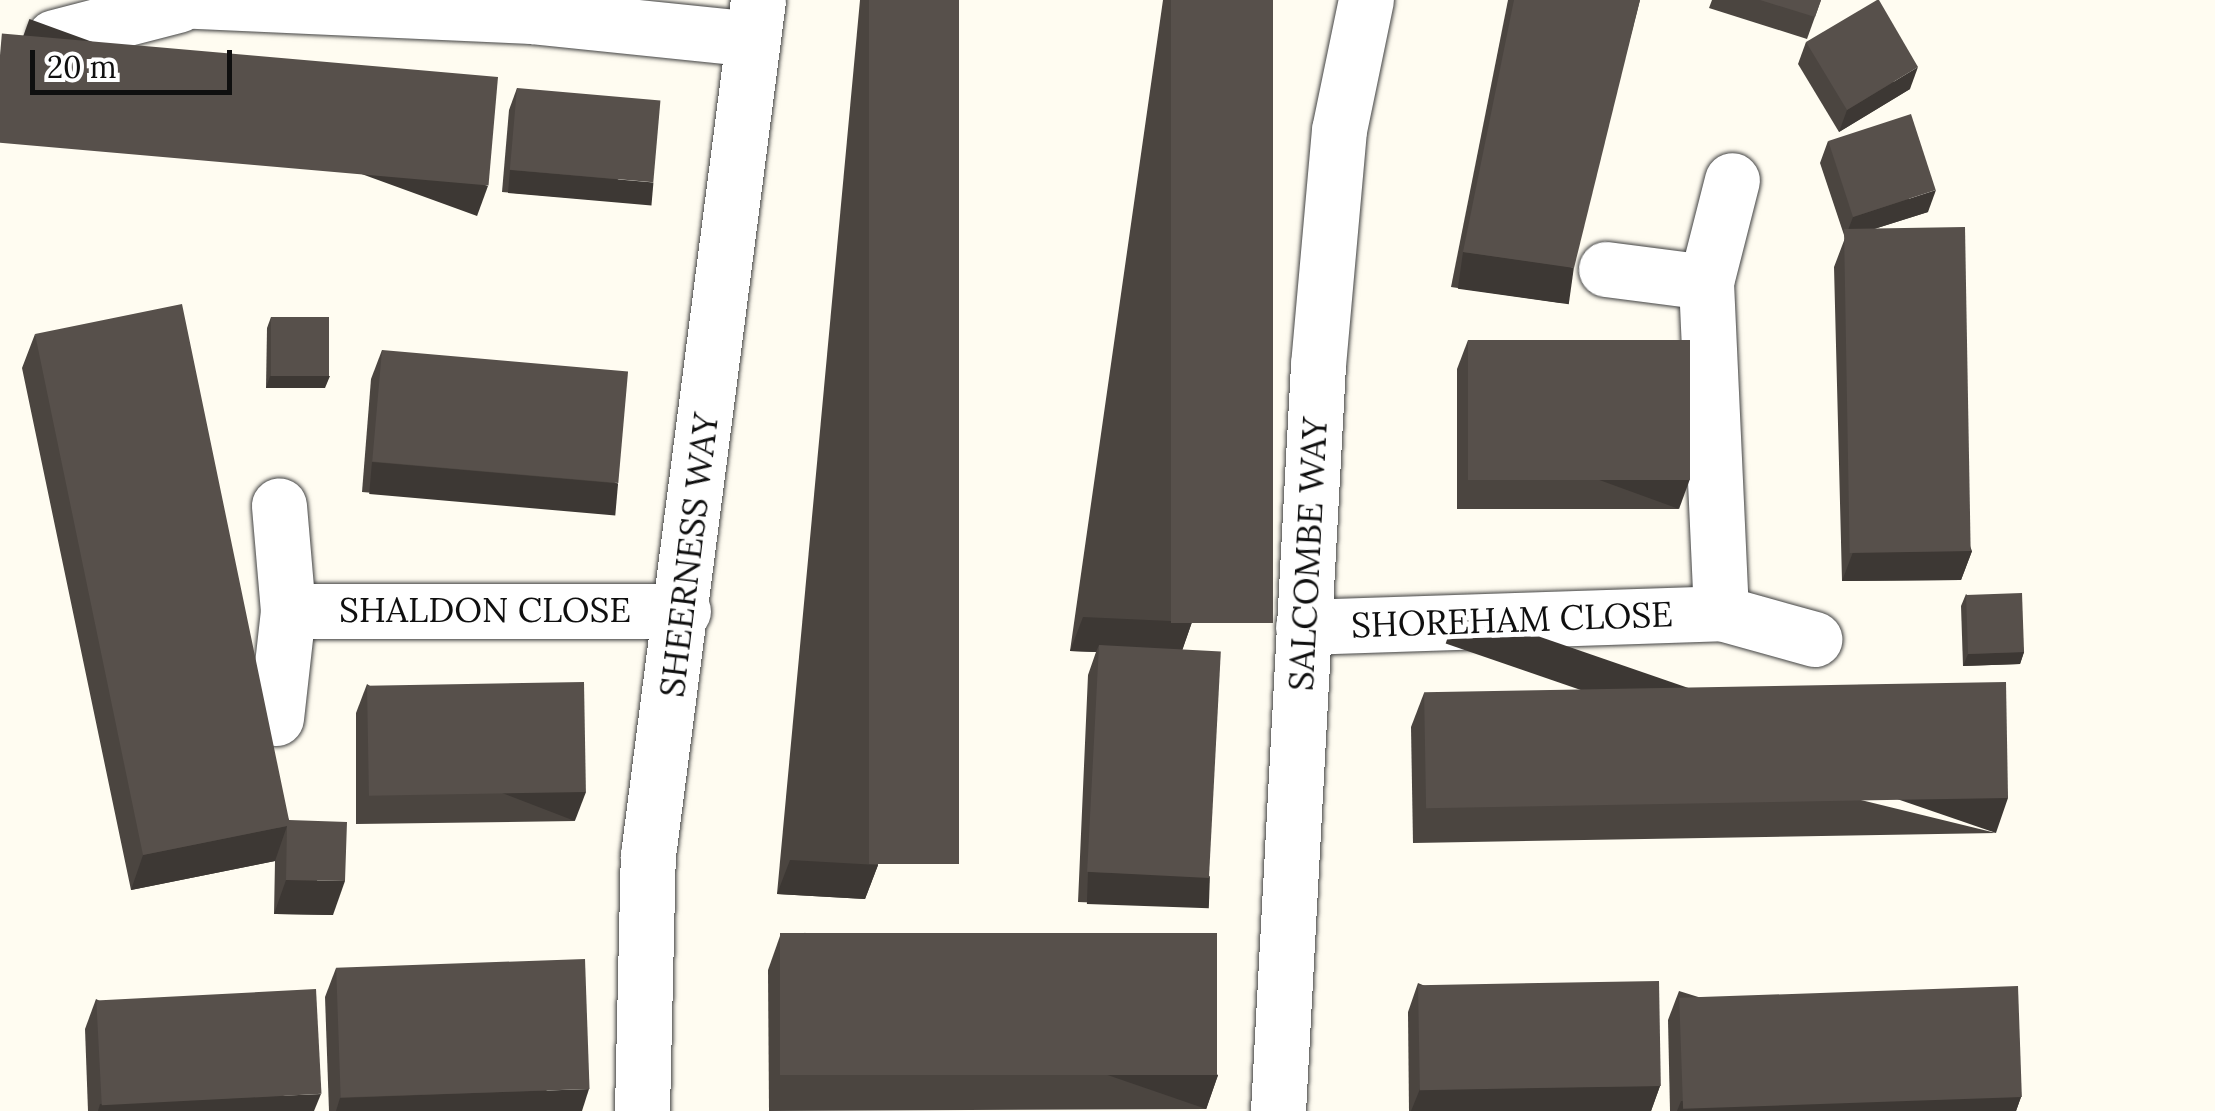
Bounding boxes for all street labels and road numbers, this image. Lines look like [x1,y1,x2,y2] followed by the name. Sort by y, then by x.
[651,410,727,700] street label: SHEERNESS WAY
[1280,416,1336,692] street label: SALCOMBE WAY
[339,589,631,631] street label: SHALDON CLOSE
[1350,593,1674,647] street label: SHOREHAM CLOSE

